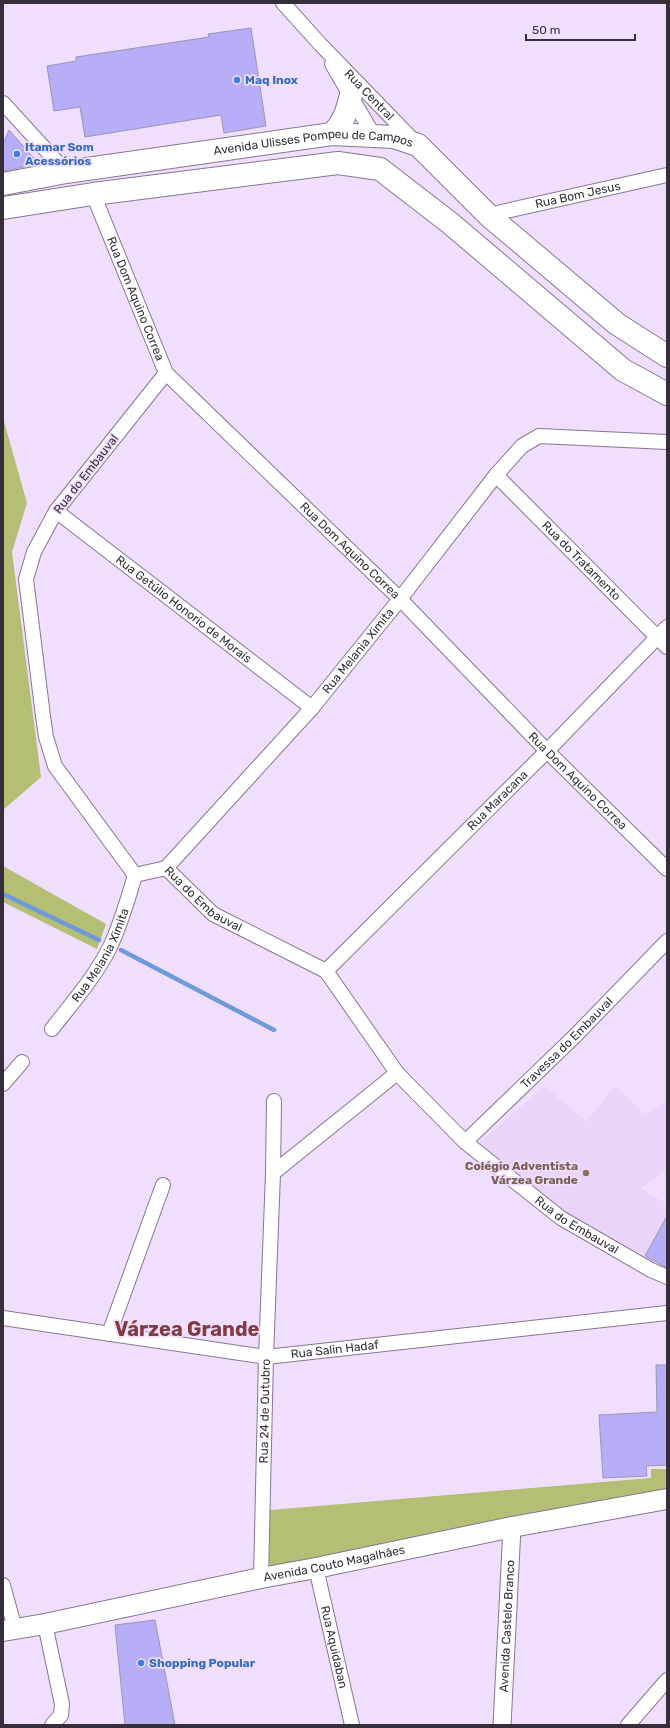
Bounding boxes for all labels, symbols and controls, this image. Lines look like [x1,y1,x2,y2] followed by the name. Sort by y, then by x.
[526,16,635,42] scale bar
[532,23,560,37] text: 50 m
[341,66,397,123] street label: Rua Central
[245,73,298,87] place label: Maq Inox
[232,75,242,85] marker: Maq Inox
[213,127,415,158] street label: Avenida Ulisses Pompeu de Campos
[25,140,94,168] place label: Itamar Som Acessórios
[12,149,22,159] marker: Itamar Som Acessórios
[534,179,622,211] street label: Rua Bom Jesus
[104,235,167,363] street label: Rua Dom Aquino Correa
[51,432,121,516] street label: Rua do Embauval
[297,499,403,602] street label: Rua Dom Aquino Correa
[539,518,624,603] street label: Rua do Tratamento
[113,553,254,666] street label: Rua Getúlio Honorio de Morais
[319,605,397,696] street label: Rua Melania Ximita
[526,729,630,833] street label: Rua Dom Aquino Correa
[465,767,530,833] street label: Rua Maracana
[162,863,244,934] street label: Rua do Embauval
[69,906,132,1005] street label: Rua Melania Ximita
[518,994,616,1091] street label: Travessa do Embauval
[465,1159,578,1187] place label: Colégio Adventista Várzea Grande
[581,1168,591,1178] marker: Colégio Adventista Várzea Grande
[532,1193,621,1257] street label: Rua do Embauval
[115,1317,260,1341] district label: Várzea Grande
[290,1338,380,1361] street label: Rua Salin Hadaf
[257,1358,273,1464] street label: Rua 24 de Outubro
[262,1543,406,1584] street label: Avenida Couto Magalhães
[497,1559,517,1693] street label: Avenida Castelo Branco
[318,1604,350,1690] street label: Rua Aquidaban
[149,1656,256,1670] place label: Shopping Popular
[136,1658,146,1668] marker: Shopping Popular

